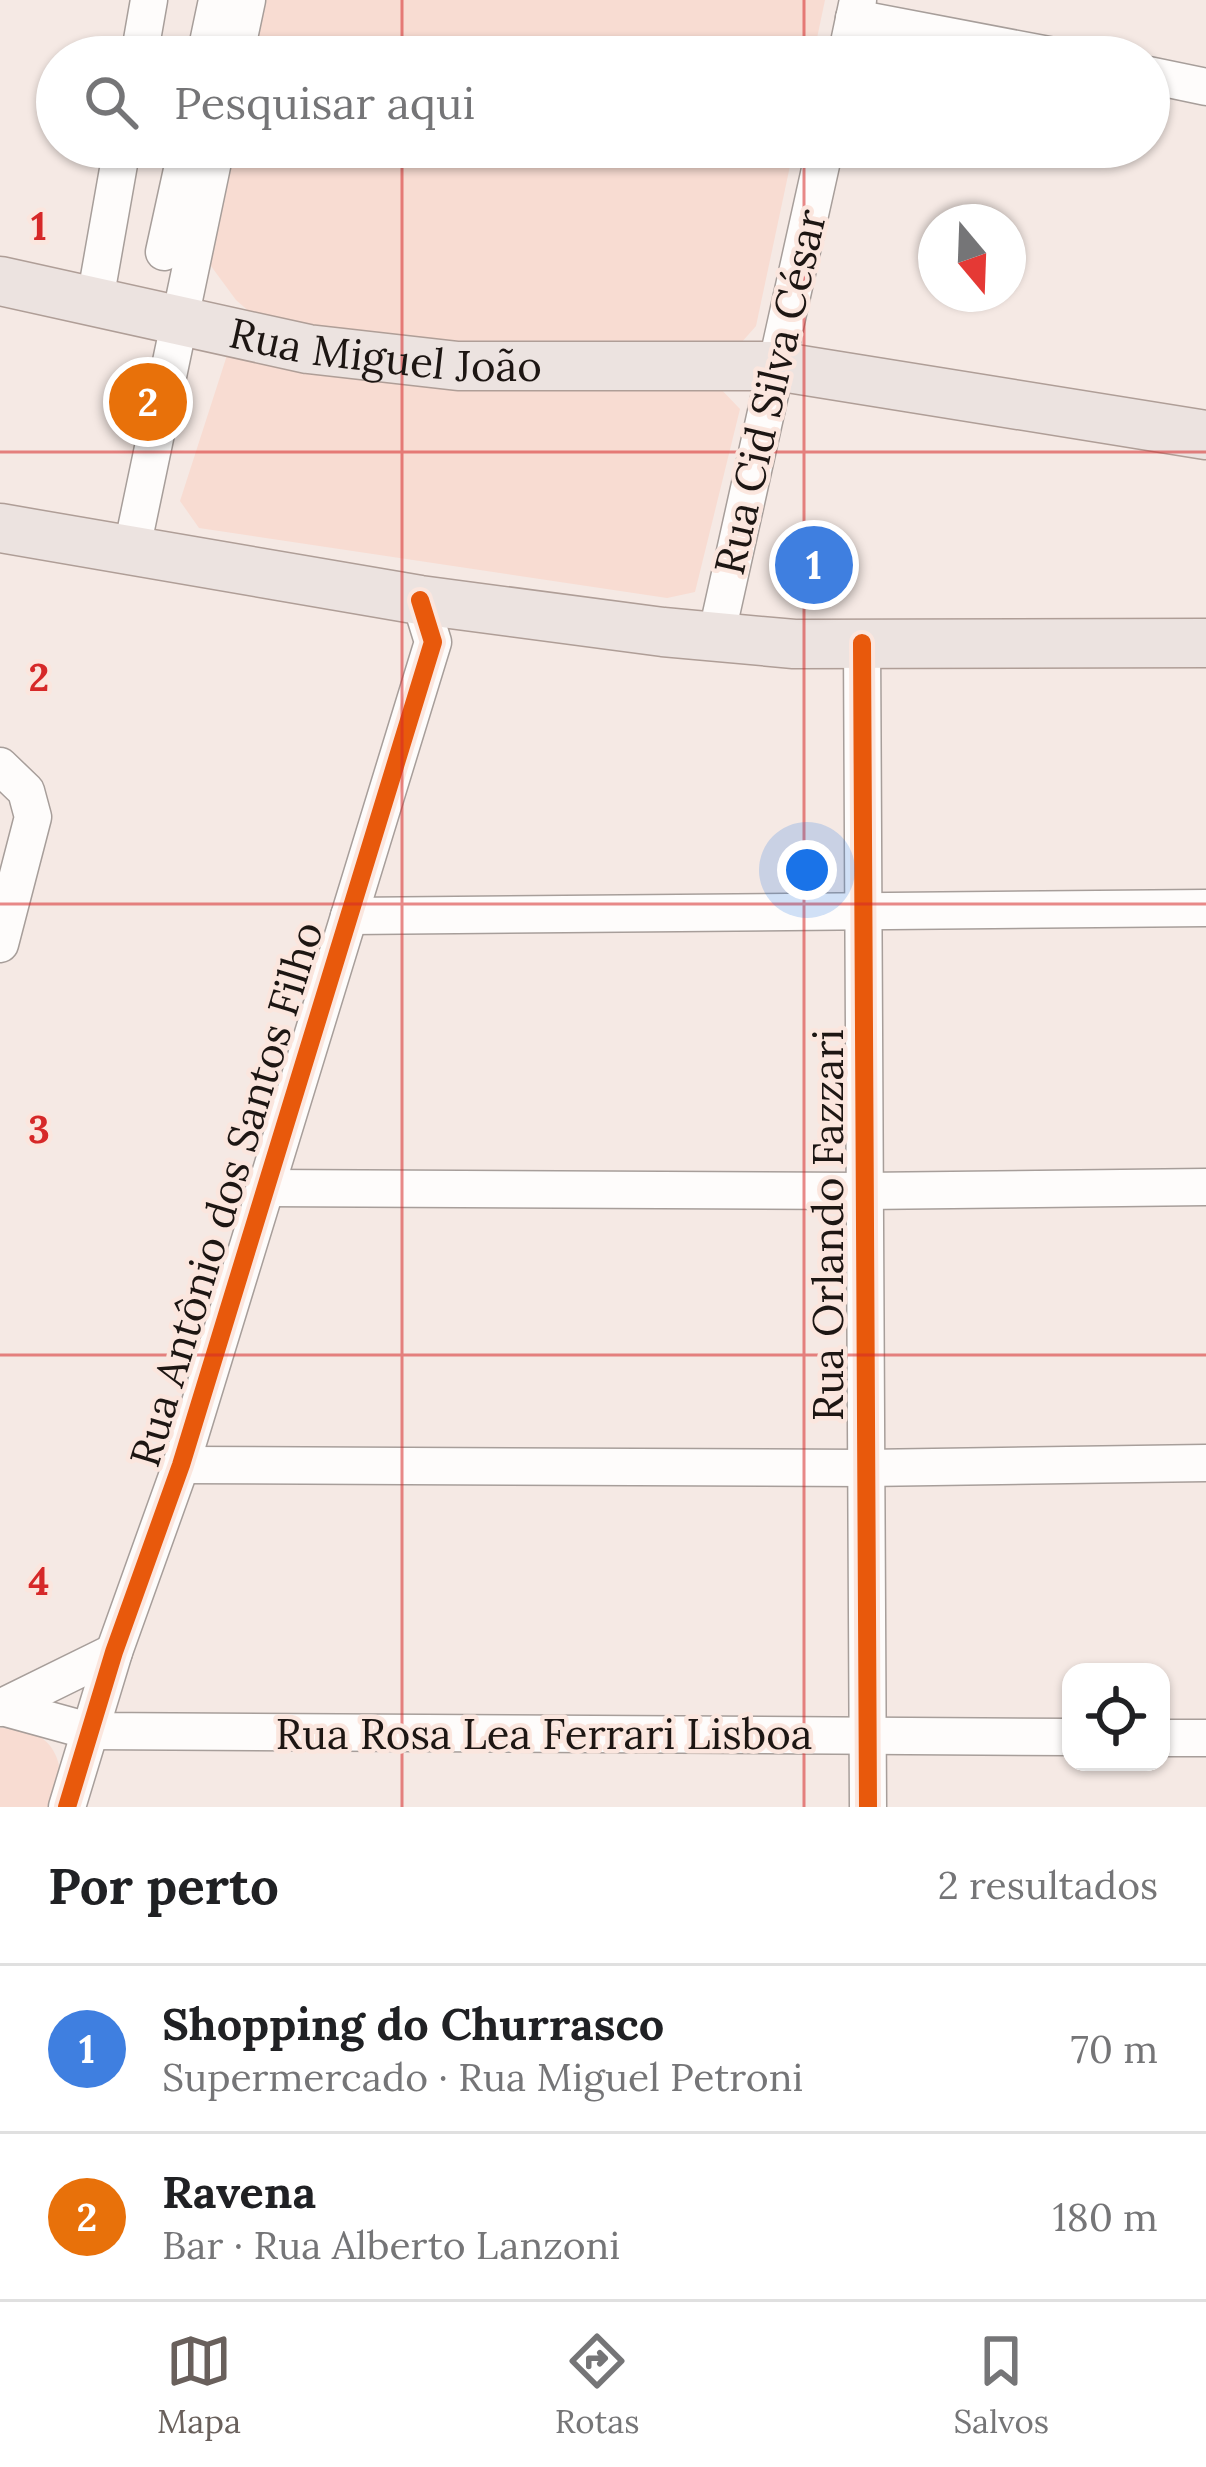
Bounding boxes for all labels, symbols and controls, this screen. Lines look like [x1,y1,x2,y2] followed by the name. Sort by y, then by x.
[36,36,1170,168] search box
[78,69,144,135] icon: search
[174,74,475,131] text: Pesquisar aqui
[31,201,47,251] text: 1
[702,204,838,580] street label: Rua Cid Silva César
[918,204,1026,312] north arrow
[224,305,542,393] street label: Rua Miguel João
[109,357,187,447] pin: 2
[775,520,853,610] pin: 1
[29,652,49,702] text: 2
[777,840,837,900] your location
[117,915,335,1473] street label: Rua Antônio dos Santos Filho
[801,1029,855,1421] street label: Rua Orlando Fazzari
[28,1104,50,1154] text: 3
[28,1556,50,1606] text: 4
[1062,1663,1170,1771] map controls
[1062,1663,1170,1771] button: locate
[276,1707,812,1761] street label: Rua Rosa Lea Ferrari Lisboa
[48,1853,279,1918] text: Por perto
[938,1860,1158,1910] text: 2 resultados
[162,1995,664,2052] text: Shopping do Churrasco
[79,2024,95,2074] text: 1
[1071,2024,1158,2074] text: 70 m
[162,2052,803,2102] text: Supermercado · Rua Miguel Petroni
[162,2163,316,2220] text: Ravena
[77,2192,97,2242] text: 2
[1053,2192,1158,2242] text: 180 m
[162,2220,620,2270] text: Bar · Rua Alberto Lanzoni
[157,2328,241,2442] tab: Mapa
[555,2328,640,2442] tab: Rotas
[953,2328,1049,2442] tab: Salvos

